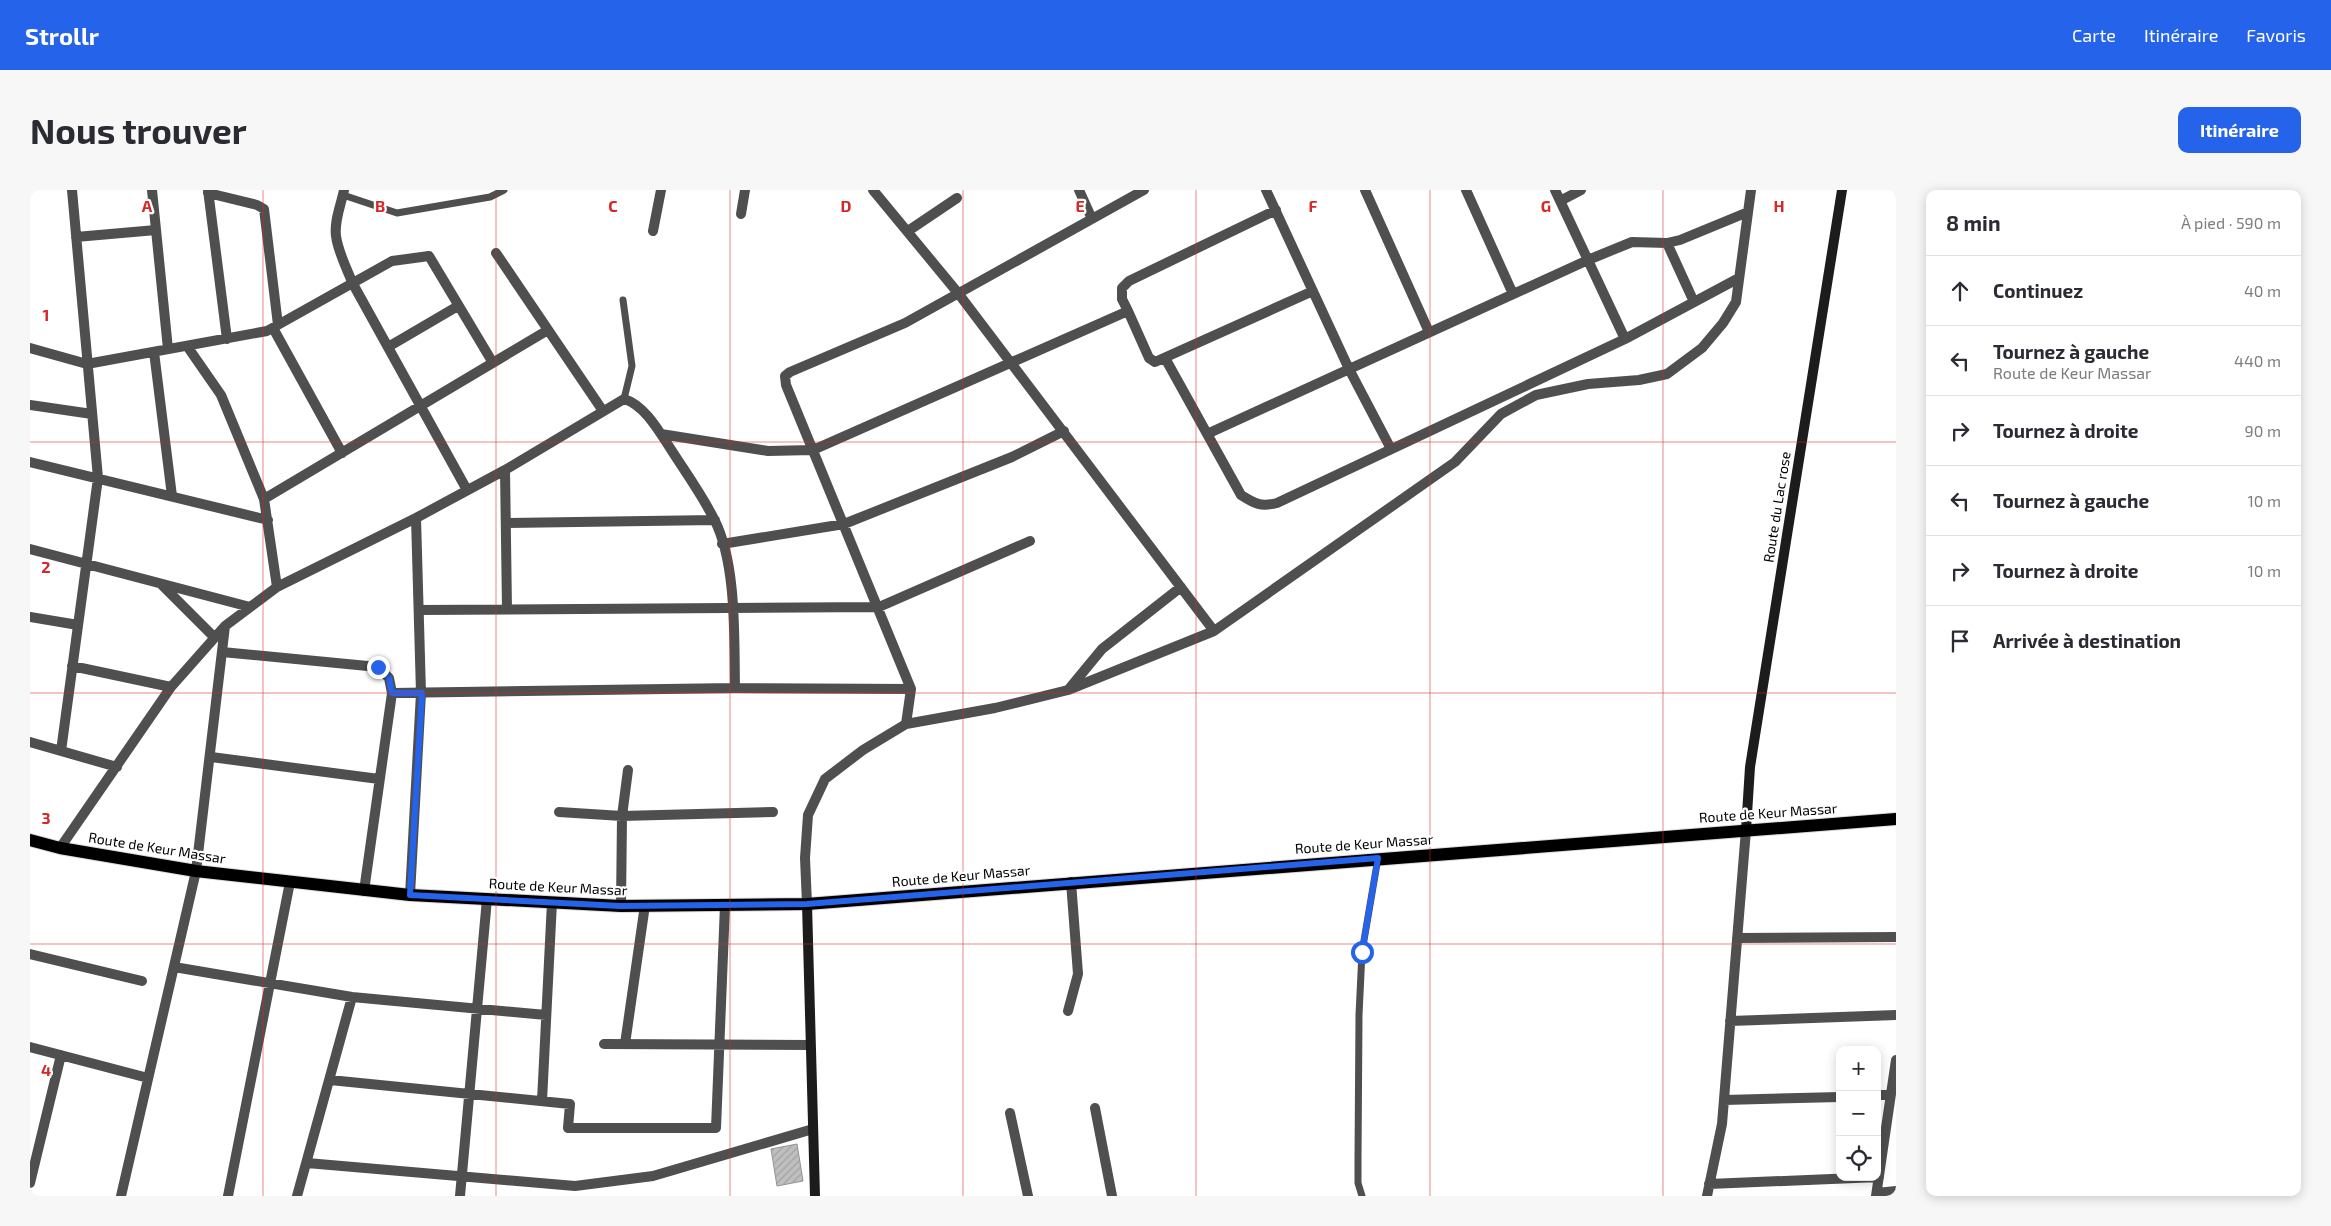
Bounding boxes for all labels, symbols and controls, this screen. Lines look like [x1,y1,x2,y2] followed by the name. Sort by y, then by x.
[25,21,99,50] text: Strollr
[2072,24,2116,46] text: Carte
[2144,24,2218,46] text: Itinéraire
[2246,24,2306,46] text: Favoris
[2178,107,2301,153] button: Itinéraire
[30,109,247,151] text: Nous trouver
[142,196,153,215] text: A
[375,196,385,215] text: B
[608,196,618,215] text: C
[841,196,852,215] text: D
[1075,196,1085,215] text: E
[1309,196,1318,215] text: F
[1541,196,1551,215] text: G
[1773,196,1785,215] text: H
[1946,210,2001,235] text: 8 min
[2181,213,2281,232] text: À pied · 590 m
[1946,277,1974,305] icon: ahead
[1993,279,2083,302] text: Continuez
[2244,281,2281,300] text: 40 m
[43,305,49,324] text: 1
[1993,340,2149,363] text: Tournez à gauche
[1946,347,1974,375] icon: left
[2234,351,2281,370] text: 440 m
[1993,363,2151,382] text: Route de Keur Massar
[1946,417,1974,445] icon: right
[1993,419,2139,442] text: Tournez à droite
[2245,421,2281,440] text: 90 m
[1759,450,1794,564] street label: Route du Lac rose
[1946,487,1974,515] icon: left
[1993,489,2149,512] text: Tournez à gauche
[2247,491,2281,510] text: 10 m
[41,557,51,576] text: 2
[1946,557,1974,585] icon: right
[1993,559,2139,582] text: Tournez à droite
[2247,561,2281,580] text: 10 m
[1946,627,1974,655] icon: arrive
[1993,629,2181,652] text: Arrivée à destination
[367,656,390,679] route end
[1698,799,1838,826] street label: Route de Keur Massar
[41,808,51,827] text: 3
[87,828,227,867] street label: Route de Keur Massar
[1294,830,1434,857] street label: Route de Keur Massar
[891,861,1031,890] street label: Route de Keur Massar
[488,874,628,899] street label: Route de Keur Massar
[1351,941,1374,964] route start
[1836,1046,1881,1181] map controls
[1836,1046,1881,1091] button: +
[41,1060,51,1079] text: 4
[1836,1091,1881,1136] button: −
[1836,1136,1881,1181] button: locate

